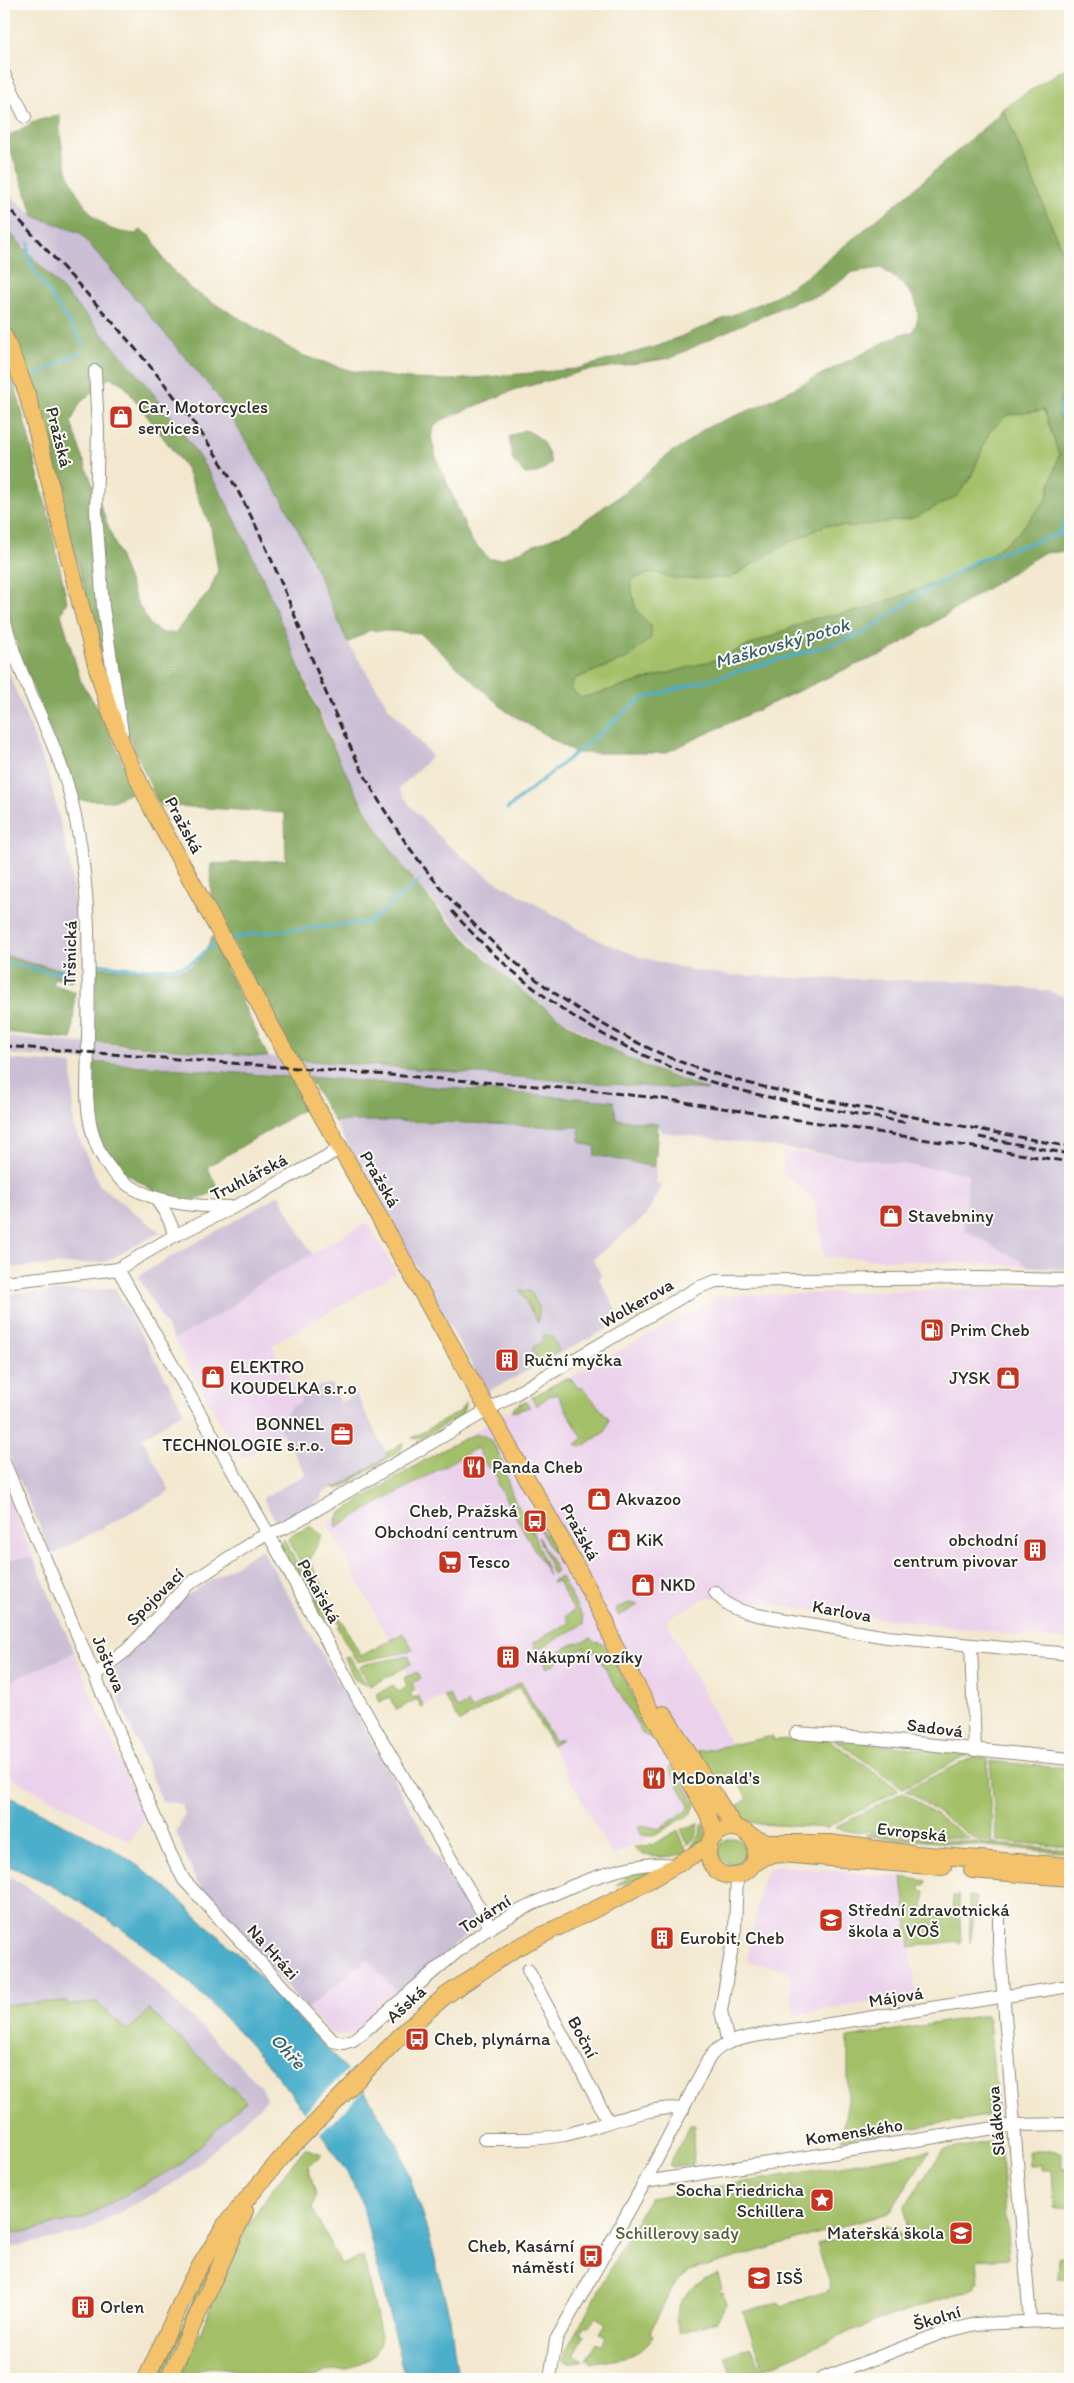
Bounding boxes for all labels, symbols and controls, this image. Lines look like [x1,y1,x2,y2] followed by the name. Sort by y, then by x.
[138,396,268,439] place label: Car, Motorcycles services
[41,404,77,470] street label: Pražská
[108,404,134,430] shop icon: Car, Motorcycles services
[712,612,853,673] water label: Maškovský potok
[160,793,209,858] street label: Pražská
[58,920,82,986] street label: Tršnická
[355,1147,405,1212] street label: Pražská
[207,1148,292,1206] street label: Truhlářská
[878,1203,904,1229] shop icon: Stavebniny
[908,1205,994,1227] place label: Stavebniny
[597,1273,678,1333] street label: Wolkerova
[919,1317,945,1343] fuel station icon: Prim Cheb
[950,1319,1030,1341] place label: Prim Cheb
[494,1347,520,1373] building icon: Ruční myčka
[524,1349,623,1371] place label: Ruční myčka
[230,1356,357,1399] place label: ELEKTRO KOUDELKA s.r.o
[200,1364,226,1390] shop icon: ELEKTRO KOUDELKA s.r.o
[995,1365,1021,1391] shop icon: JYSK
[949,1367,990,1389] place label: JYSK
[162,1413,324,1456] place label: BONNEL TECHNOLOGIE s.r.o.
[329,1421,355,1447] office icon: BONNEL TECHNOLOGIE s.r.o.
[461,1454,487,1480] restaurant icon: Panda Cheb
[492,1456,583,1478] place label: Panda Cheb
[586,1486,612,1512] shop icon: Akvazoo
[616,1488,681,1510] place label: Akvazoo
[374,1500,519,1543] place label: Cheb, Pražská Obchodní centrum
[555,1500,605,1565] street label: Pražská
[522,1508,548,1534] bus stop icon: Cheb, Pražská Obchodní centrum
[606,1527,632,1553] shop icon: KiK
[636,1529,663,1551] place label: KiK
[893,1529,1019,1572] place label: obchodní centrum pivovar
[1022,1537,1048,1563] building icon: obchodní centrum pivovar
[437,1549,463,1575] supermarket icon: Tesco
[468,1551,510,1573] place label: Tesco
[292,1555,346,1628] street label: Pekařská
[121,1563,189,1631] street label: Spojovací
[630,1572,656,1598] shop icon: NKD
[660,1574,695,1596] place label: NKD
[811,1595,874,1627] street label: Karlova
[87,1632,131,1696] street label: Joštova
[495,1644,521,1670] building icon: Nákupní vozíky
[526,1646,643,1668] place label: Nákupní vozíky
[906,1714,965,1742] street label: Sadová
[641,1765,667,1791] restaurant icon: McDonald's
[672,1767,760,1789] place label: McDonald's
[876,1817,949,1847] street label: Evropská
[455,1889,515,1938] street label: Tovární
[848,1899,1010,1942] place label: Střední zdravotnická škola a VOŠ
[818,1907,844,1933] school or university icon: Střední zdravotnická škola a VOŠ
[242,1920,304,1984] street label: Na Hrázi
[649,1925,675,1951] building icon: Eurobit, Cheb
[680,1927,784,1949] place label: Eurobit, Cheb
[382,1980,431,2028] street label: Ašská
[867,1982,925,2012] street label: Májová
[563,2012,603,2062] street label: Boční
[404,2026,430,2052] bus stop icon: Cheb, plynárna
[266,2028,311,2074] water label: Ohře
[434,2028,551,2050] place label: Cheb, plynárna
[982,2085,1010,2157] street label: Sládkova
[804,2113,904,2151] street label: Komenského
[676,2179,805,2222] place label: Socha Friedricha Schillera
[809,2187,835,2213] place icon: Socha Friedricha Schillera
[948,2220,974,2246] school or university icon: Mateřská škola
[615,2222,739,2244] park label: Schillerovy sady
[827,2222,944,2244] place label: Mateřská škola
[468,2235,574,2278] place label: Cheb, Kasární náměstí
[578,2243,604,2269] bus stop icon: Cheb, Kasární náměstí
[746,2265,772,2291] school or university icon: ISŠ
[776,2267,803,2289] place label: ISŠ
[70,2294,96,2320] building icon: Orlen
[100,2296,144,2318] place label: Orlen
[911,2300,964,2336] street label: Školní

